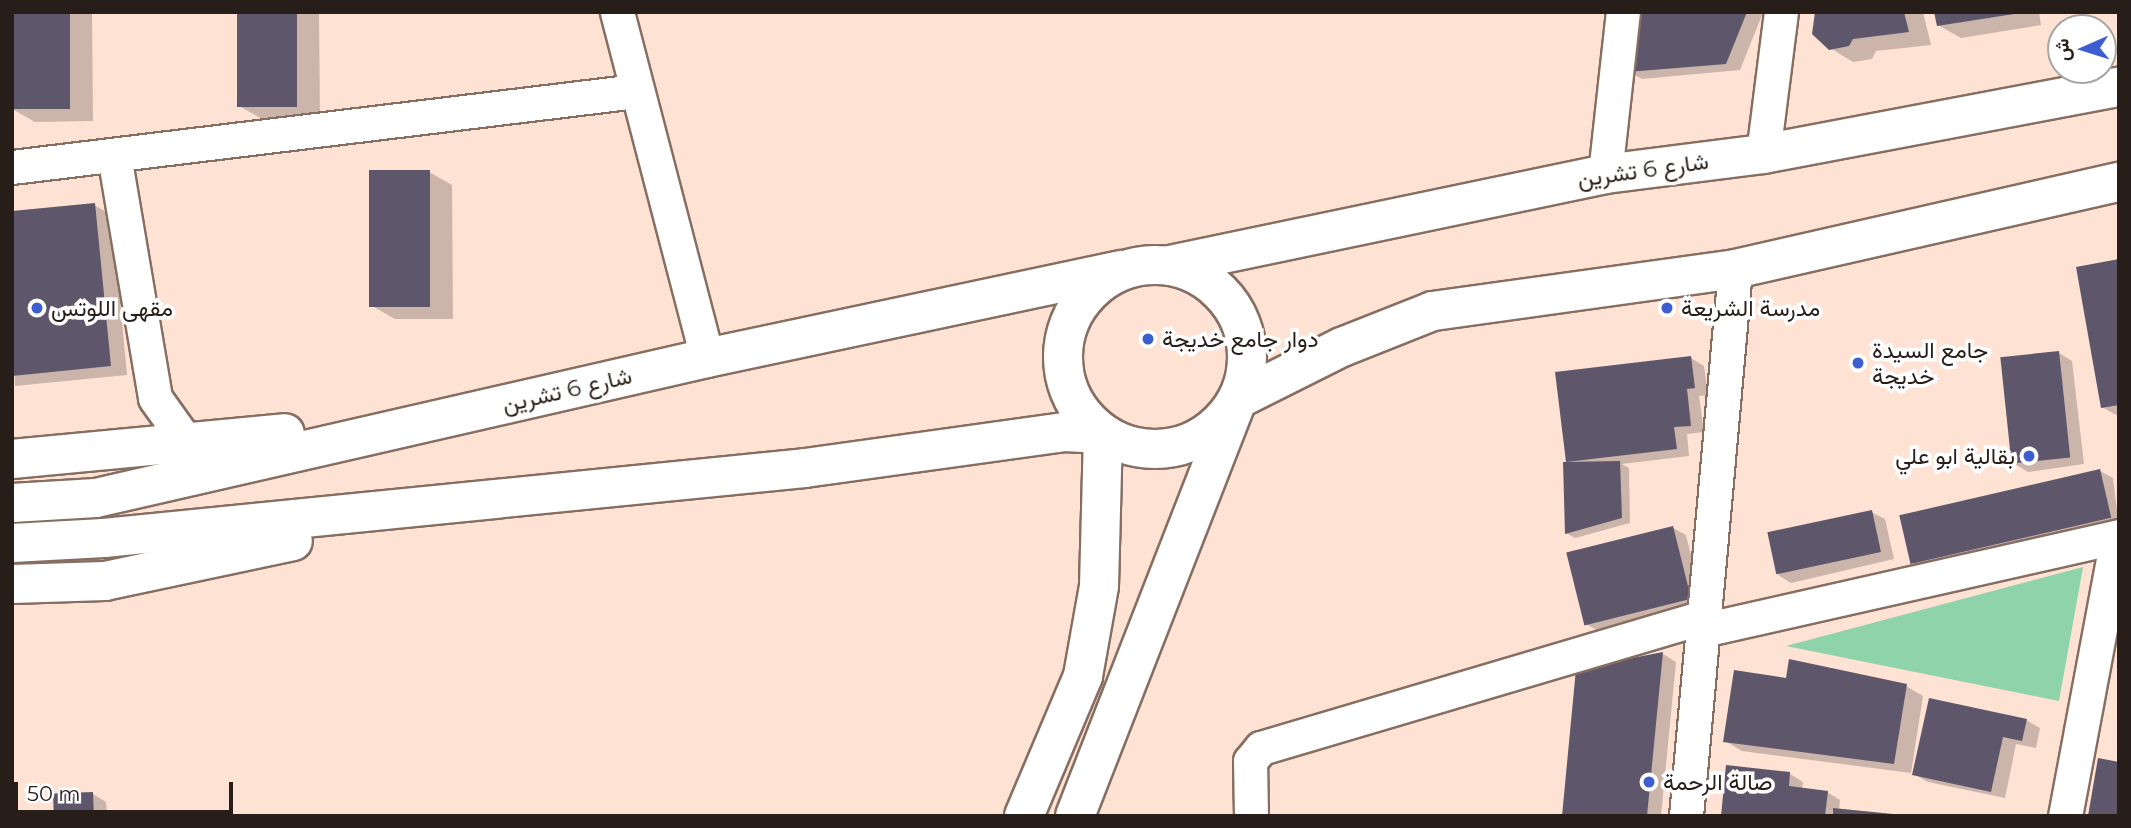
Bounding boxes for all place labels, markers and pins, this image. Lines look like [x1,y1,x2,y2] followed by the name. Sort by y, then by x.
[51,294,173,322] place label: مقهى اللوتس
[1681,294,1820,322] place label: مدرسة الشريعة
[29,300,45,316] marker: مقهى اللوتس
[1659,300,1675,316] marker: مدرسة الشريعة
[1162,325,1318,353] place label: دوار جامع خديجة
[1140,331,1156,347] marker: دوار جامع خديجة
[1872,336,1988,390] place label: جامع السيدة خديجة
[1850,355,1866,371] marker: جامع السيدة خديجة
[1895,442,2015,470] place label: بقالية ابو علي
[2021,448,2037,464] marker: بقالية ابو علي
[1663,768,1772,796] place label: صالة الرحمة
[1641,774,1657,790] marker: صالة الرحمة

